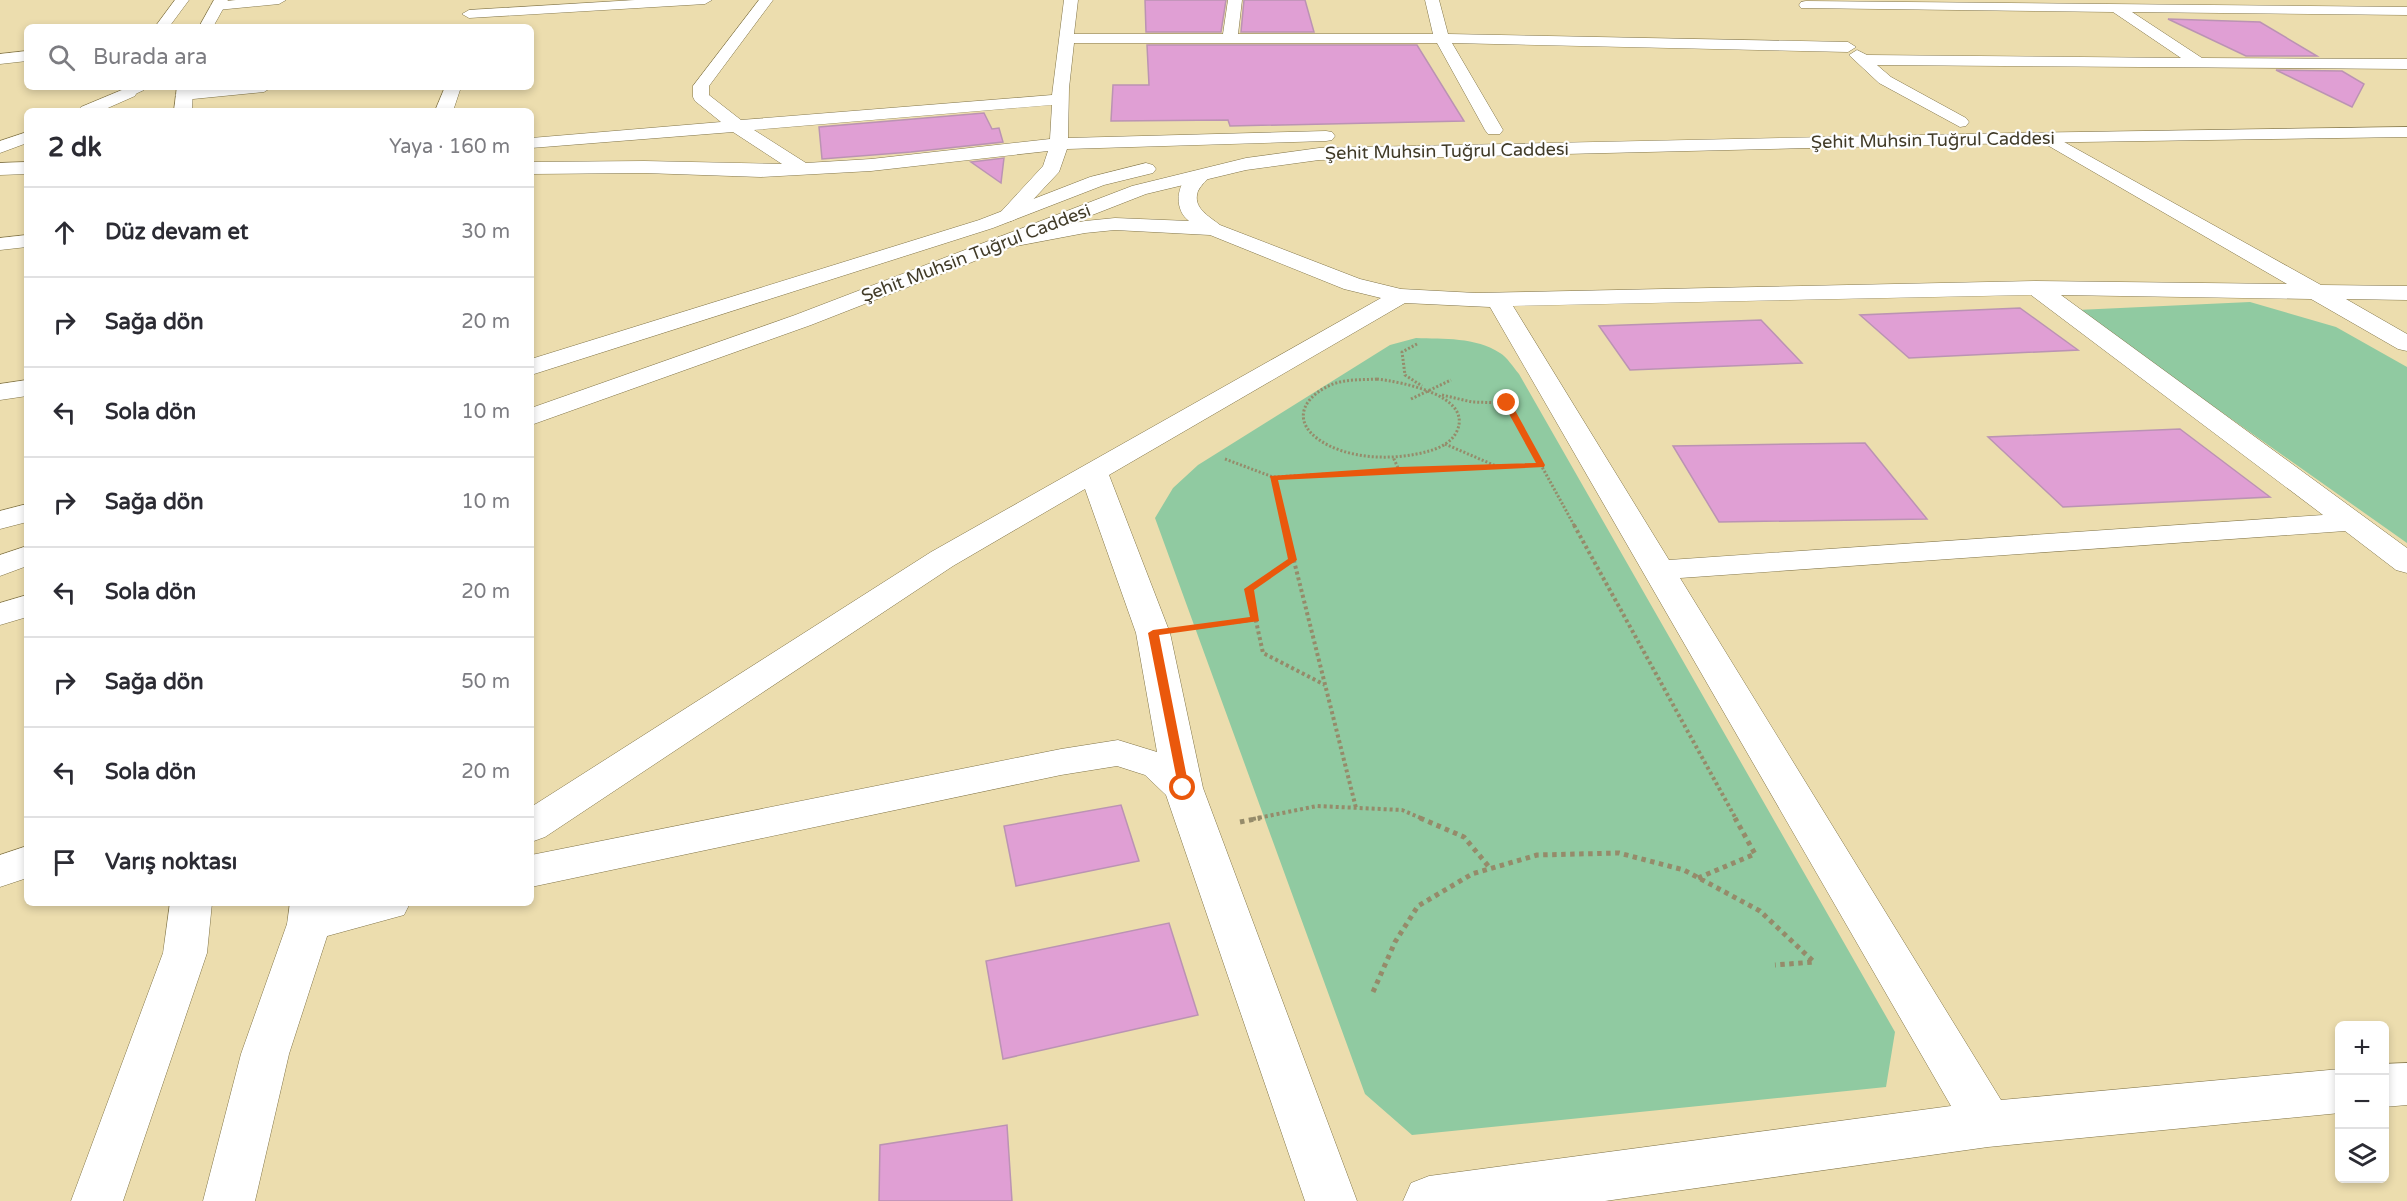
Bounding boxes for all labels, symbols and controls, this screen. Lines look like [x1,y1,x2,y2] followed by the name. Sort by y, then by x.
[24,24,534,90] search box
[45,41,78,74] icon: search
[93,44,207,70] text: Burada ara
[1811,127,2055,153] street label: Şehit Muhsin Tuğrul Caddesi
[48,132,102,163] text: 2 dk
[389,135,510,159] text: Yaya · 160 m
[1325,138,1569,164] street label: Şehit Muhsin Tuğrul Caddesi
[858,199,1094,307] street label: Şehit Muhsin Tuğrul Caddesi
[48,216,81,249] icon: ahead
[105,219,248,245] text: Düz devam et
[461,220,510,244] text: 30 m
[48,306,81,339] icon: right
[105,309,204,335] text: Sağa dön
[461,310,510,334] text: 20 m
[1493,389,1519,415] route end
[48,396,81,429] icon: left
[105,399,196,425] text: Sola dön
[461,400,510,424] text: 10 m
[48,486,81,519] icon: right
[105,489,204,515] text: Sağa dön
[461,490,510,514] text: 10 m
[48,576,81,609] icon: left
[105,579,196,605] text: Sola dön
[461,580,510,604] text: 20 m
[48,666,81,699] icon: right
[105,669,204,695] text: Sağa dön
[461,670,510,694] text: 50 m
[48,756,81,789] icon: left
[105,759,196,785] text: Sola dön
[461,760,510,784] text: 20 m
[1169,774,1195,800] route start
[48,846,81,879] icon: arrive
[105,849,237,875] text: Varış noktası
[2335,1021,2389,1183] map controls
[2335,1021,2389,1075] button: +
[2335,1075,2389,1129] button: −
[2335,1129,2389,1183] button: layers

